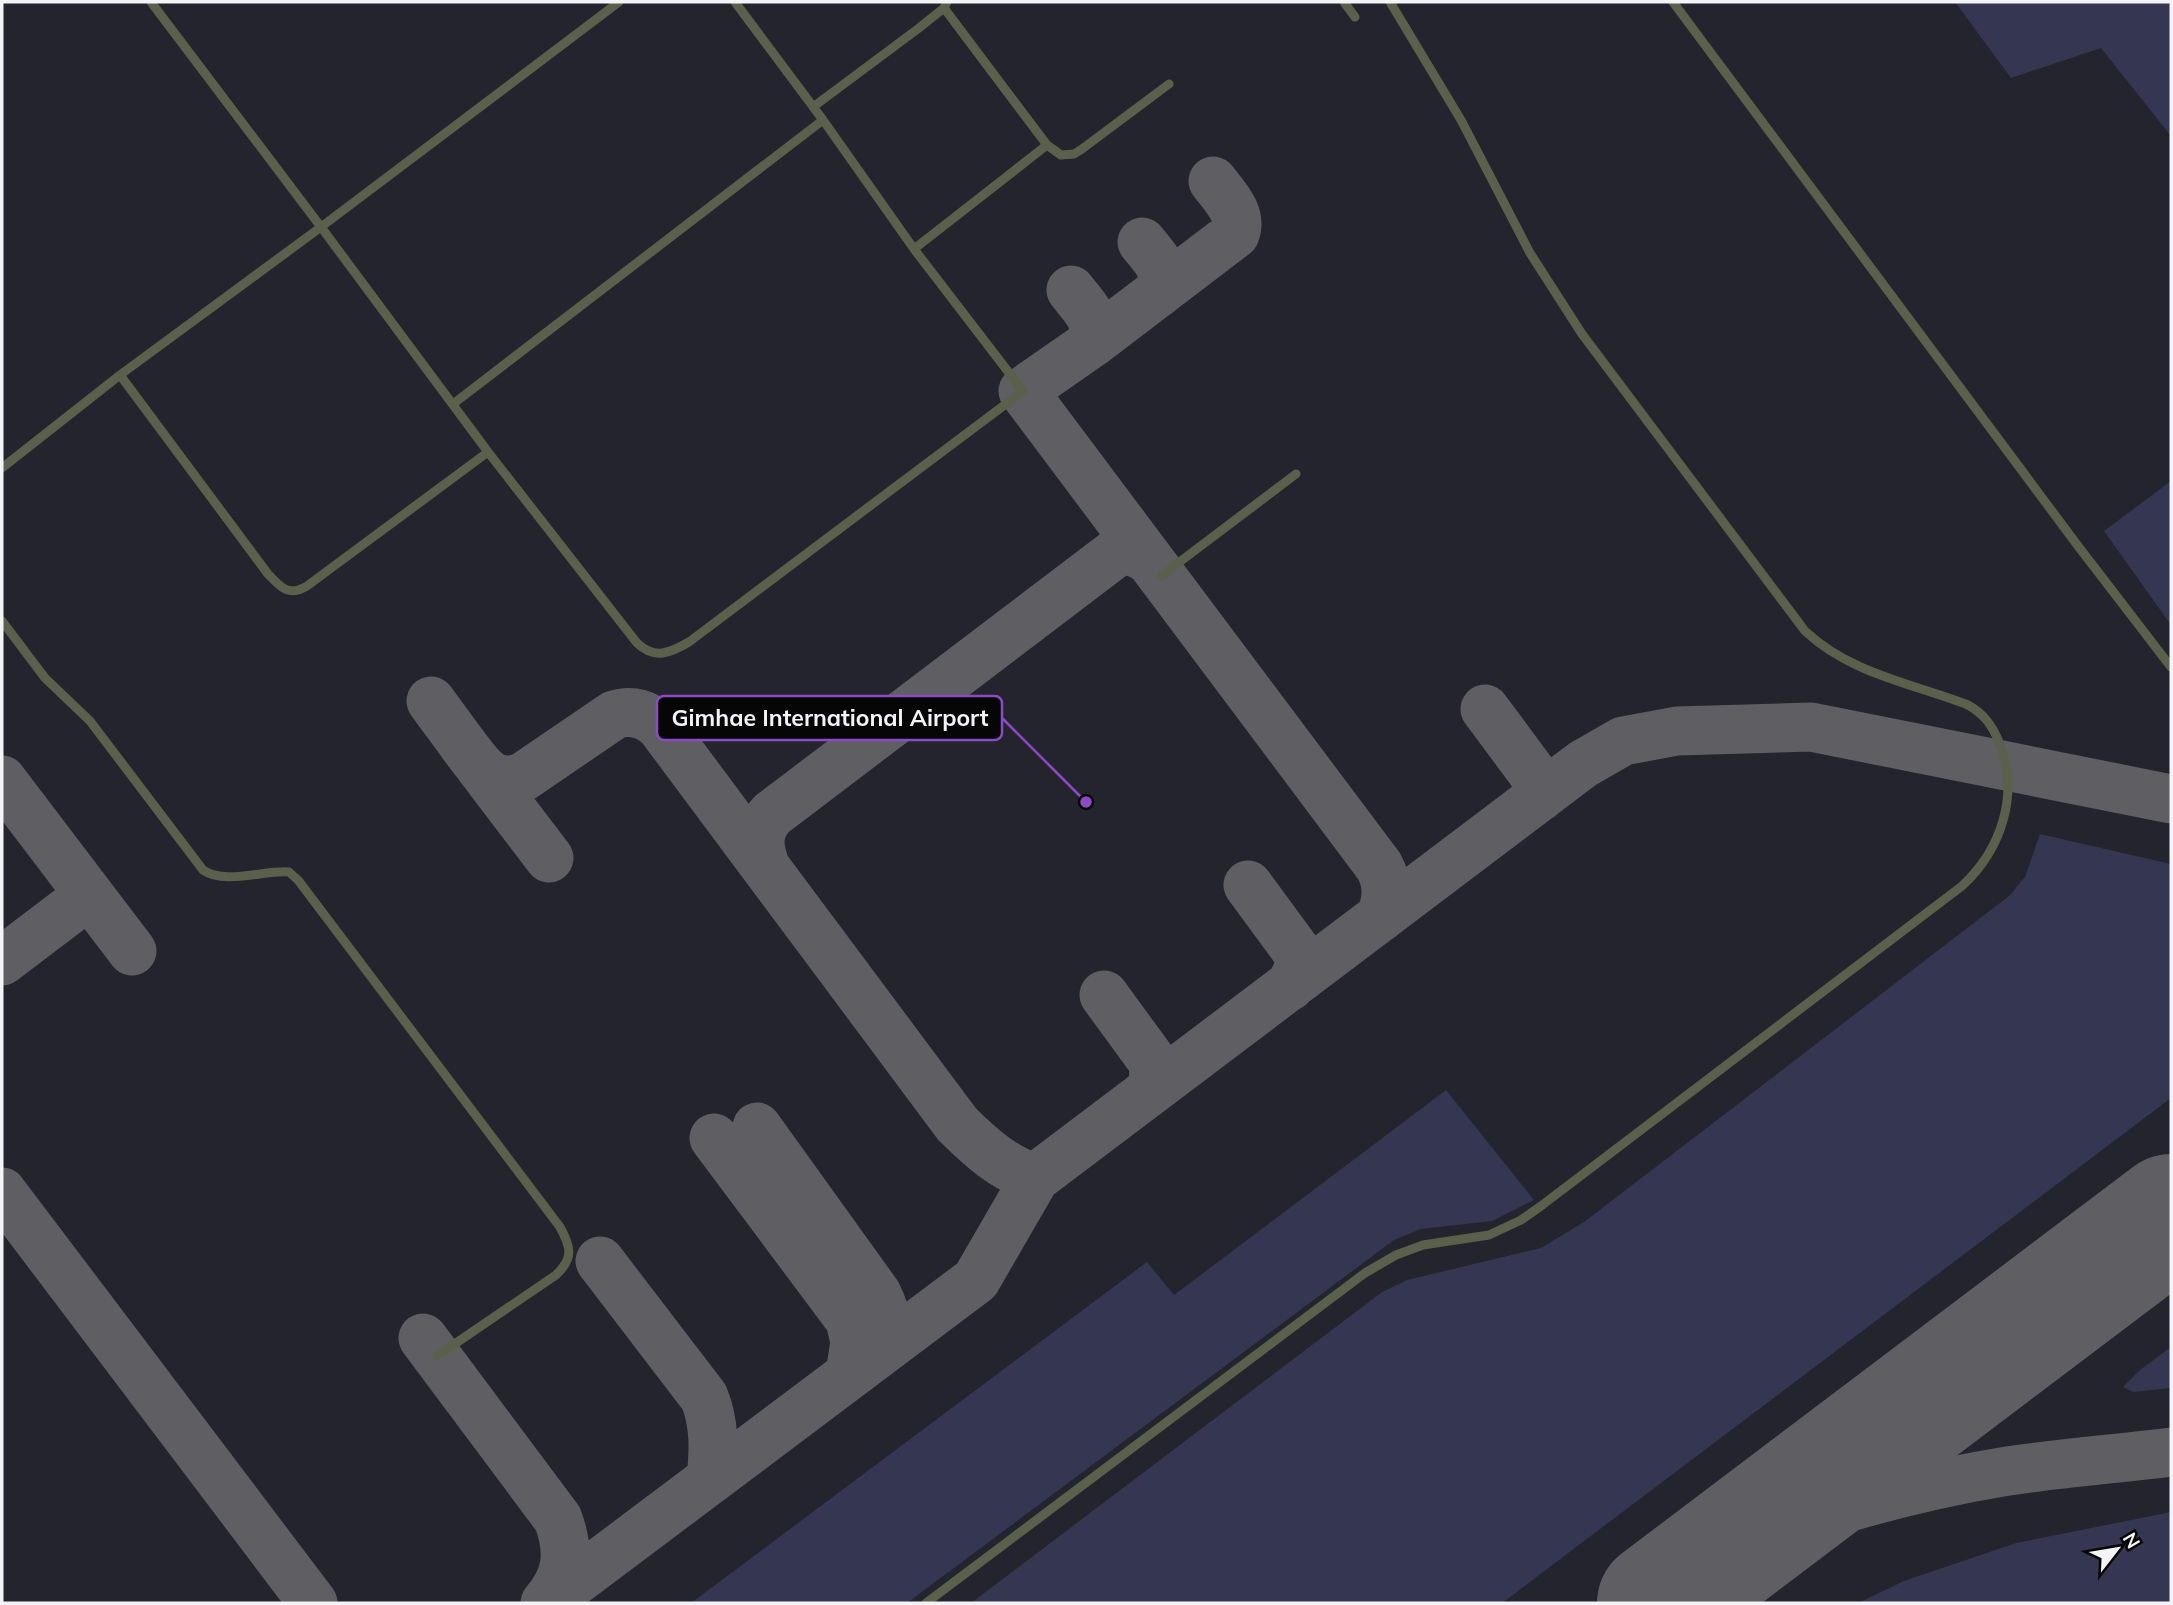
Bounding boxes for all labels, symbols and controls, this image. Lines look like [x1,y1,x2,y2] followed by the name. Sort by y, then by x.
[657,696,1002,740] callout: Gimhae International Airport
[672,703,989,732] text: Gimhae International Airport
[2082,1514,2152,1584] north arrow
[2118,1528,2146,1553] text: N

